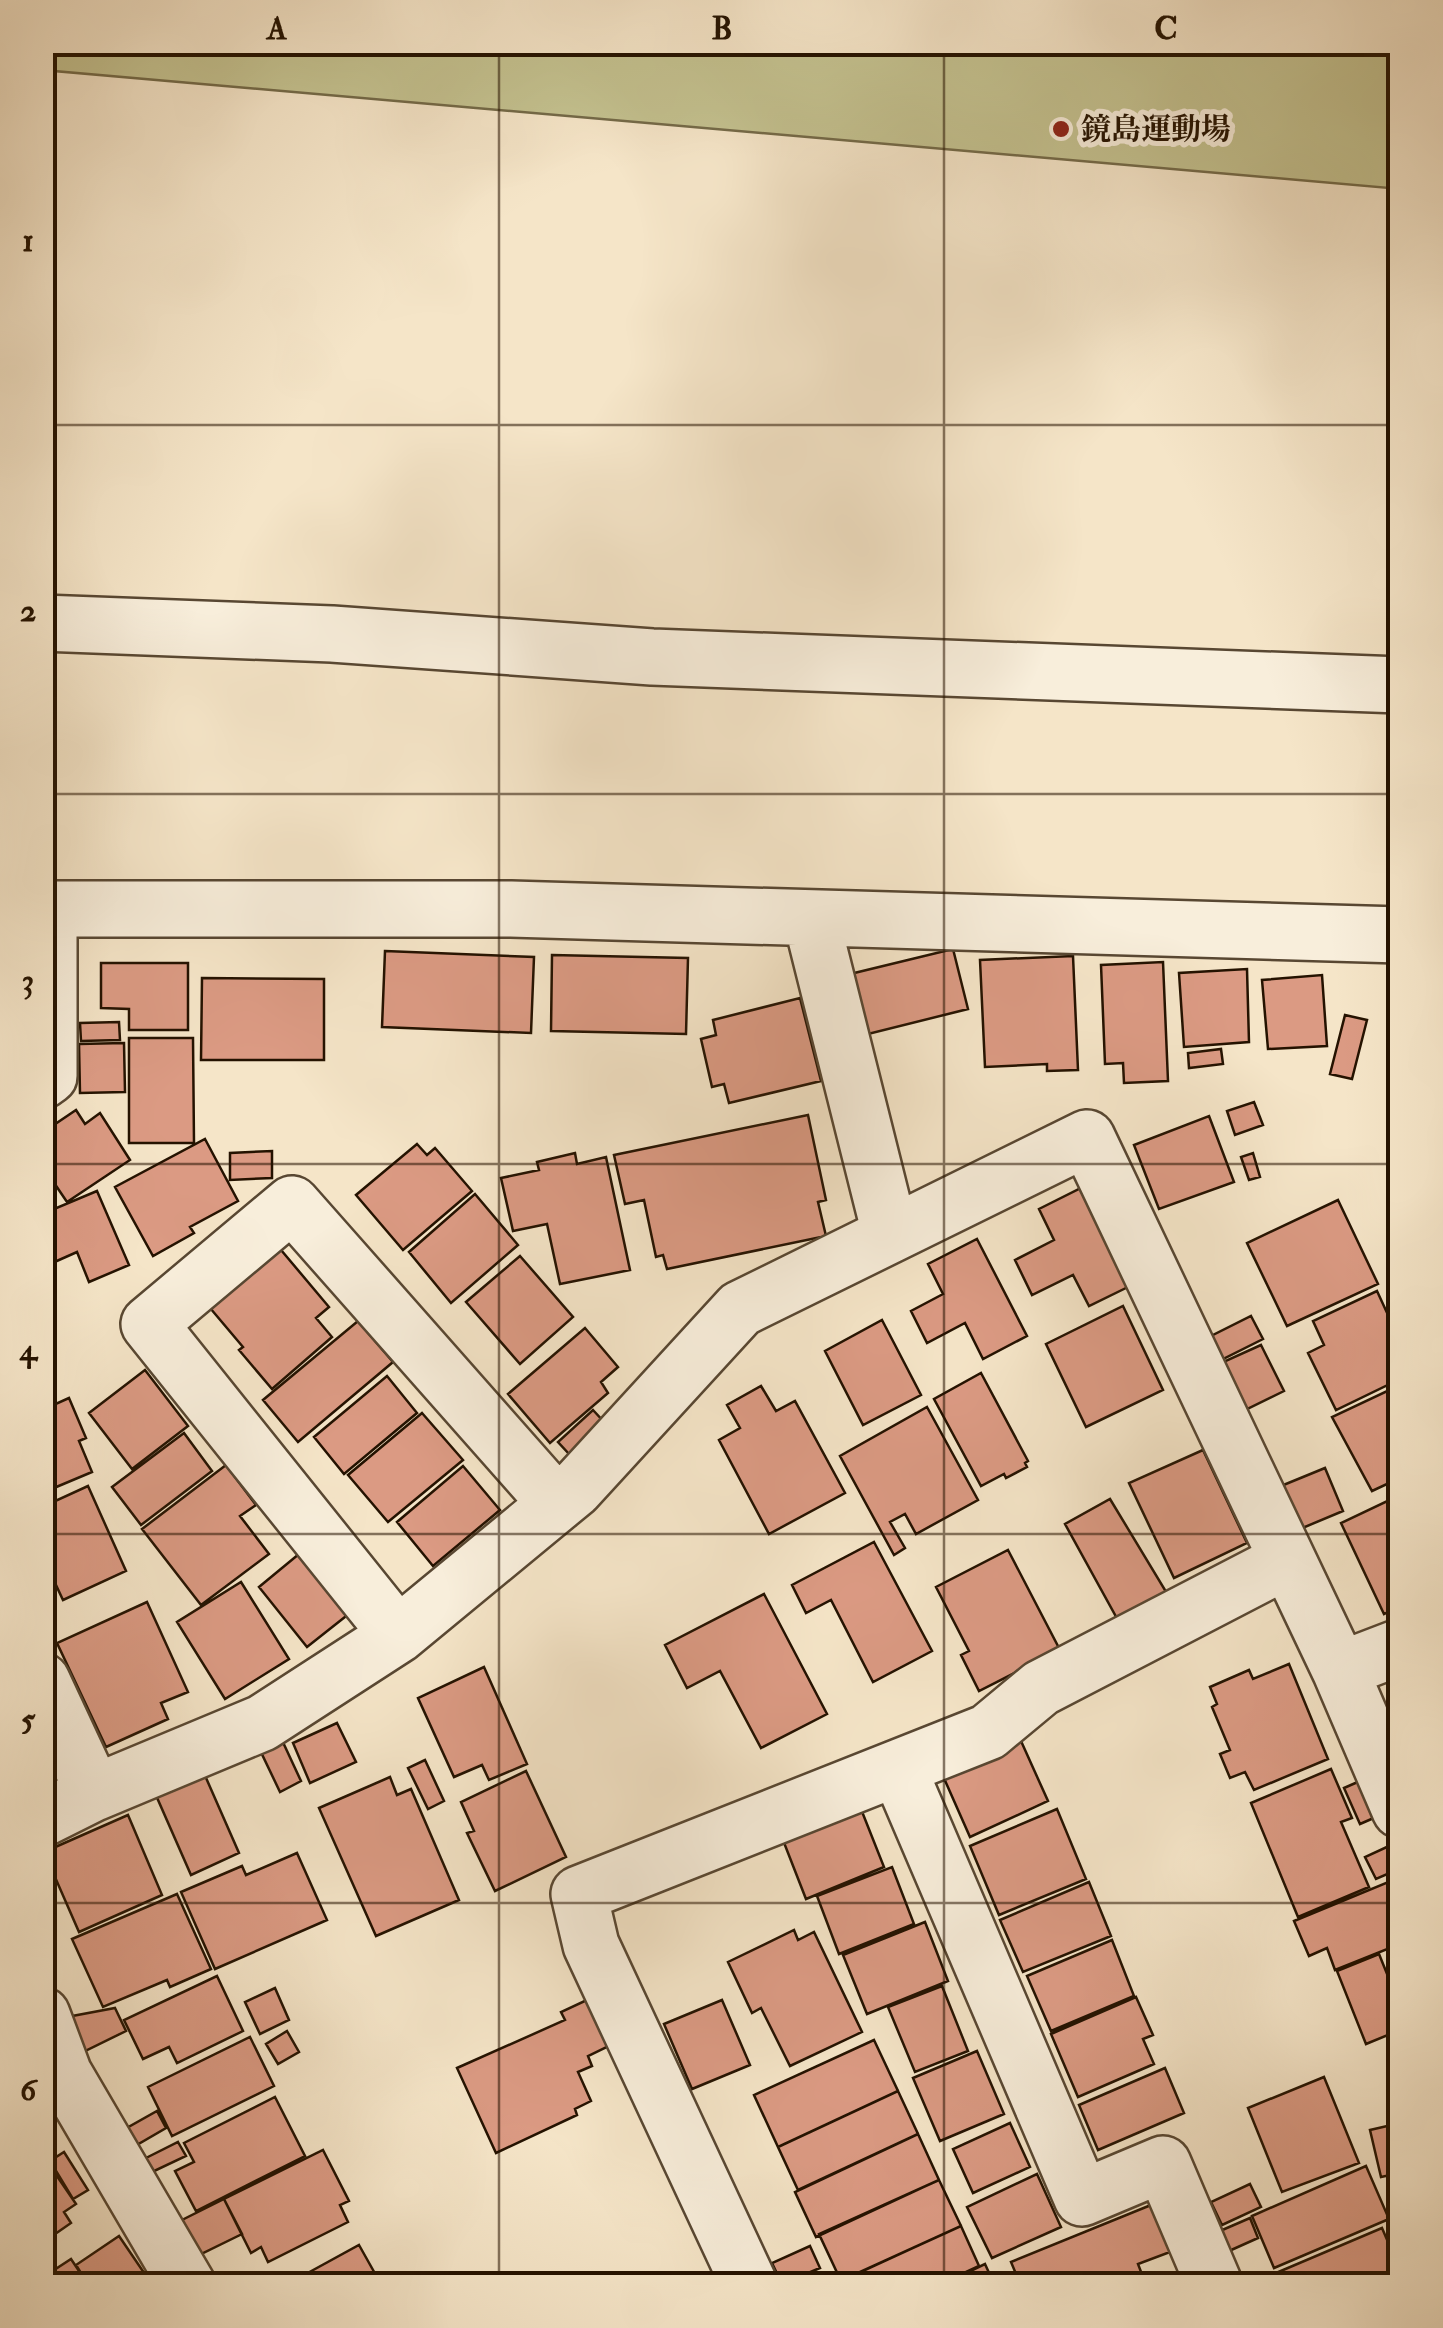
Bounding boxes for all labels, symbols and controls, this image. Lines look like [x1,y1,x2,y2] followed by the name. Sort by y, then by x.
[265,9,288,49] text: A
[712,9,732,49] text: B
[1154,9,1178,49] text: C
[1081,111,1231,148] place label: 鏡島運動場
[1050,118,1072,140] marker: 鏡島運動場
[22,221,34,261] text: 1
[20,591,36,631] text: 2
[22,961,34,1001] text: 3
[18,1330,38,1370] text: 4
[21,1700,36,1740] text: 5
[20,2070,39,2110] text: 6

